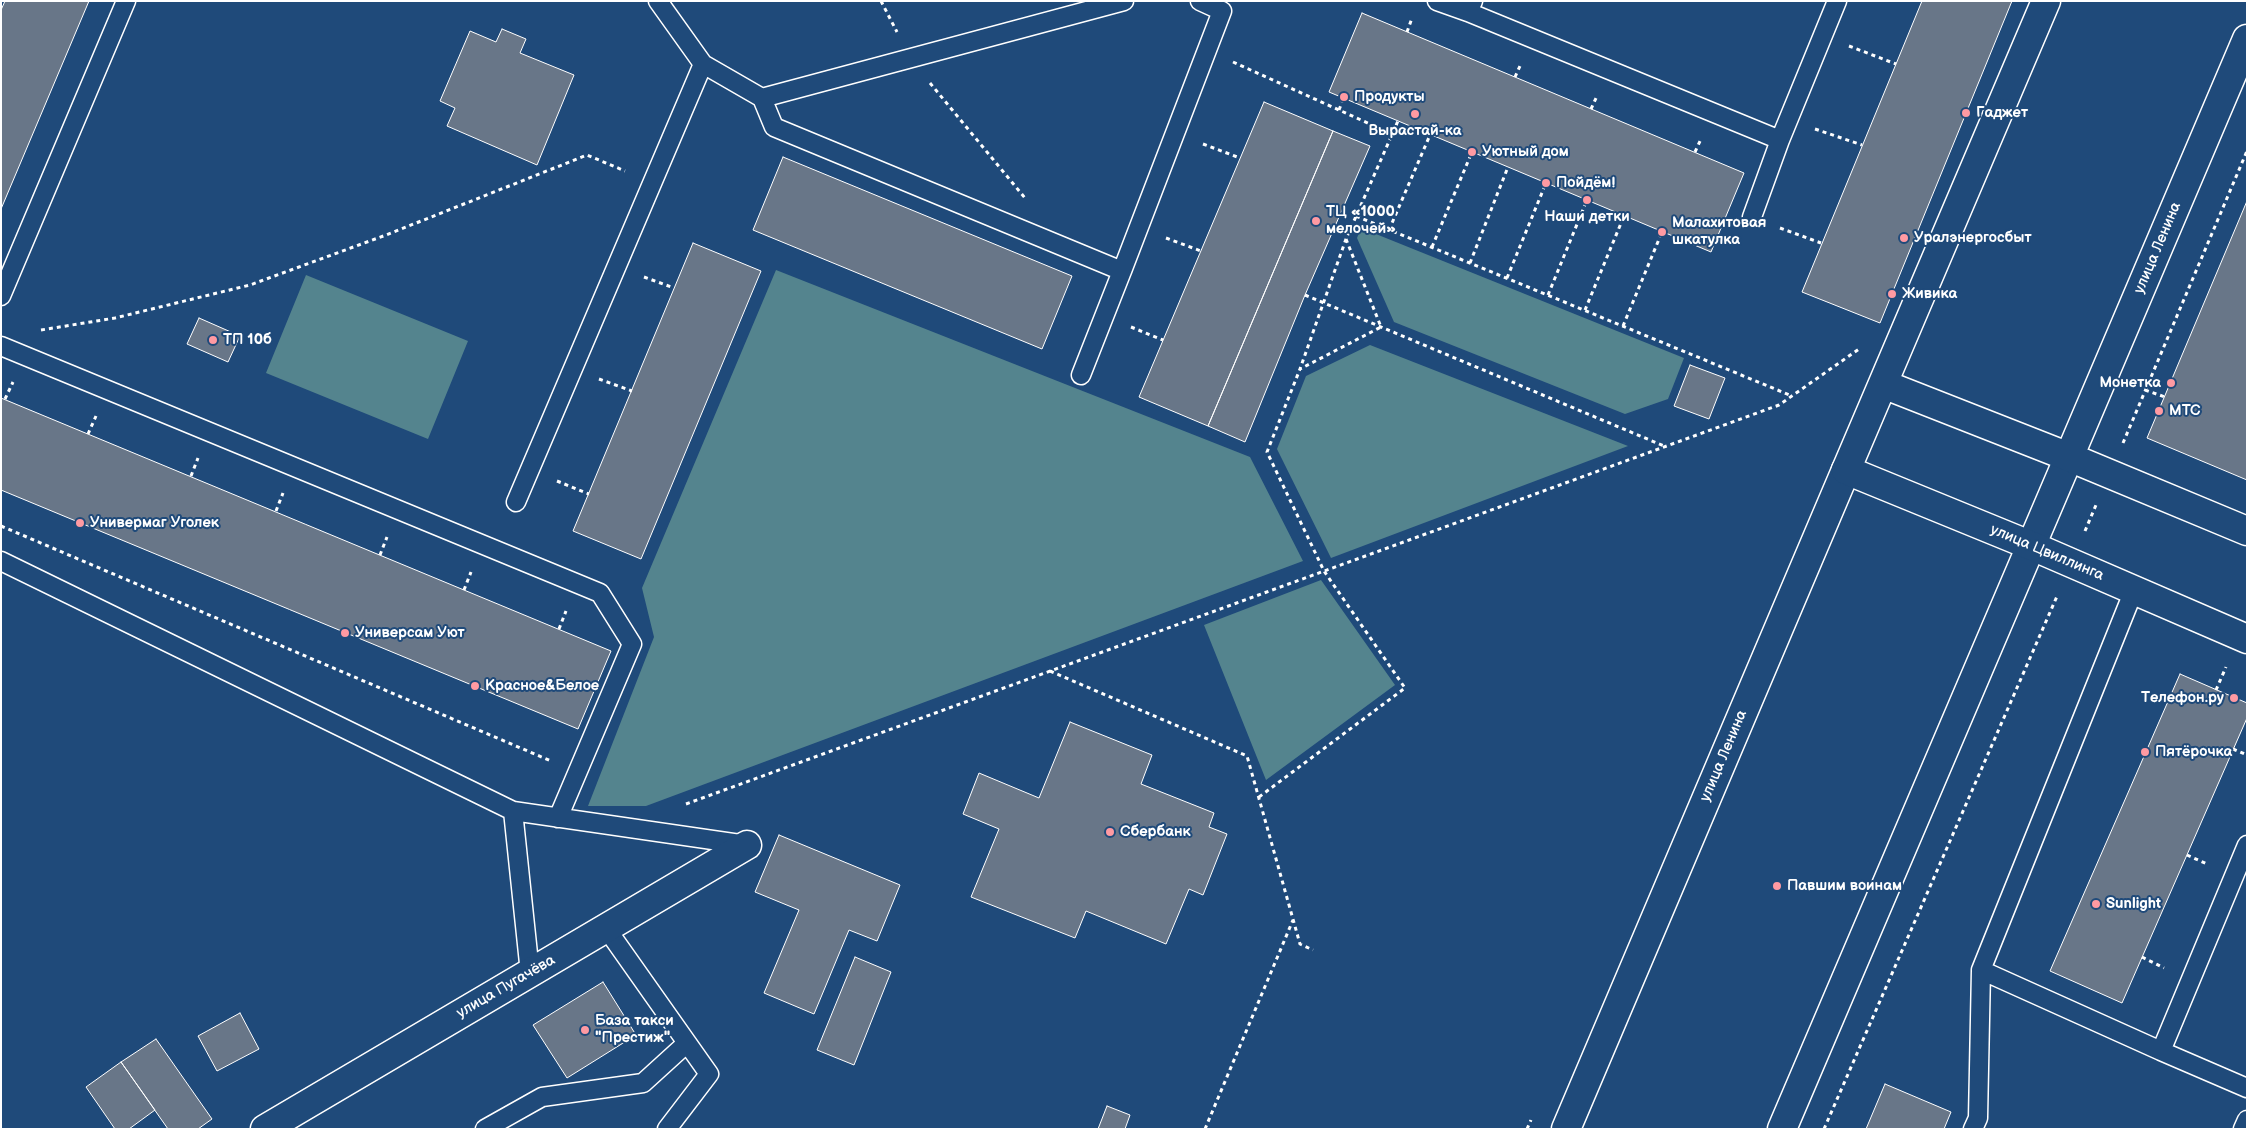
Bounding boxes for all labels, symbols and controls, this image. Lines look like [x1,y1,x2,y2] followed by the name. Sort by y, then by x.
[1354,88,1425,106] place label: Продукты
[1338,91,1350,103] marker: Продукты
[1976,104,2028,122] place label: Гаджет
[1960,107,1972,119] marker: Гаджет
[1409,108,1421,120] marker: Вырастай-ка
[1369,122,1461,140] place label: Вырастай-ка
[1482,143,1569,161] place label: Уютный дом
[1466,146,1478,158] marker: Уютный дом
[1556,174,1615,192] place label: Пойдём!
[1540,177,1552,189] marker: Пойдём!
[1581,194,1593,206] marker: Наши детки
[2131,200,2185,296] street label: улица Ленина
[1326,203,1396,238] place label: ТЦ «1000 мелочей»
[1544,208,1630,226] place label: Наши детки
[1672,214,1766,249] place label: Малахитовая шкатулка
[1310,215,1322,227] marker: ТЦ «1000 мелочей»
[1656,226,1668,238] marker: Малахитовая шкатулка
[1914,229,2032,247] place label: Уралэнергосбыт
[1898,232,1910,244] marker: Уралэнергосбыт
[1902,285,1957,303] place label: Живика
[1886,288,1898,300] marker: Живика
[223,331,272,349] place label: ТП 10б
[207,334,219,346] marker: ТП 10б
[2099,374,2161,392] place label: Монетка
[2165,377,2177,389] marker: Монетка
[2169,402,2201,420] place label: МТС
[2153,405,2165,417] marker: МТС
[90,514,219,532] place label: Универмаг Уголек
[74,517,86,529] marker: Универмаг Уголек
[1988,521,2106,585] street label: улица Цвиллинга
[355,624,465,642] place label: Универсам Уют
[339,627,351,639] marker: Универсам Уют
[485,677,599,695] place label: Красное&Белое
[469,680,481,692] marker: Красное&Белое
[2141,689,2224,707] place label: Телефон.ру
[2228,692,2240,704] marker: Телефон.ру
[1697,708,1751,804] street label: улица Ленина
[2155,743,2232,761] place label: Пятёрочка
[2139,746,2151,758] marker: Пятёрочка
[1120,823,1191,841] place label: Сбербанк
[1104,826,1116,838] marker: Сбербанк
[1787,877,1902,895] place label: Павшим воинам
[1771,880,1783,892] marker: Павшим воинам
[2106,895,2161,913] place label: Sunlight
[2090,898,2102,910] marker: Sunlight
[454,952,558,1022] street label: улица Пугачёва
[595,1012,674,1047] place label: База такси "Престиж"
[579,1024,591,1036] marker: База такси "Престиж"

